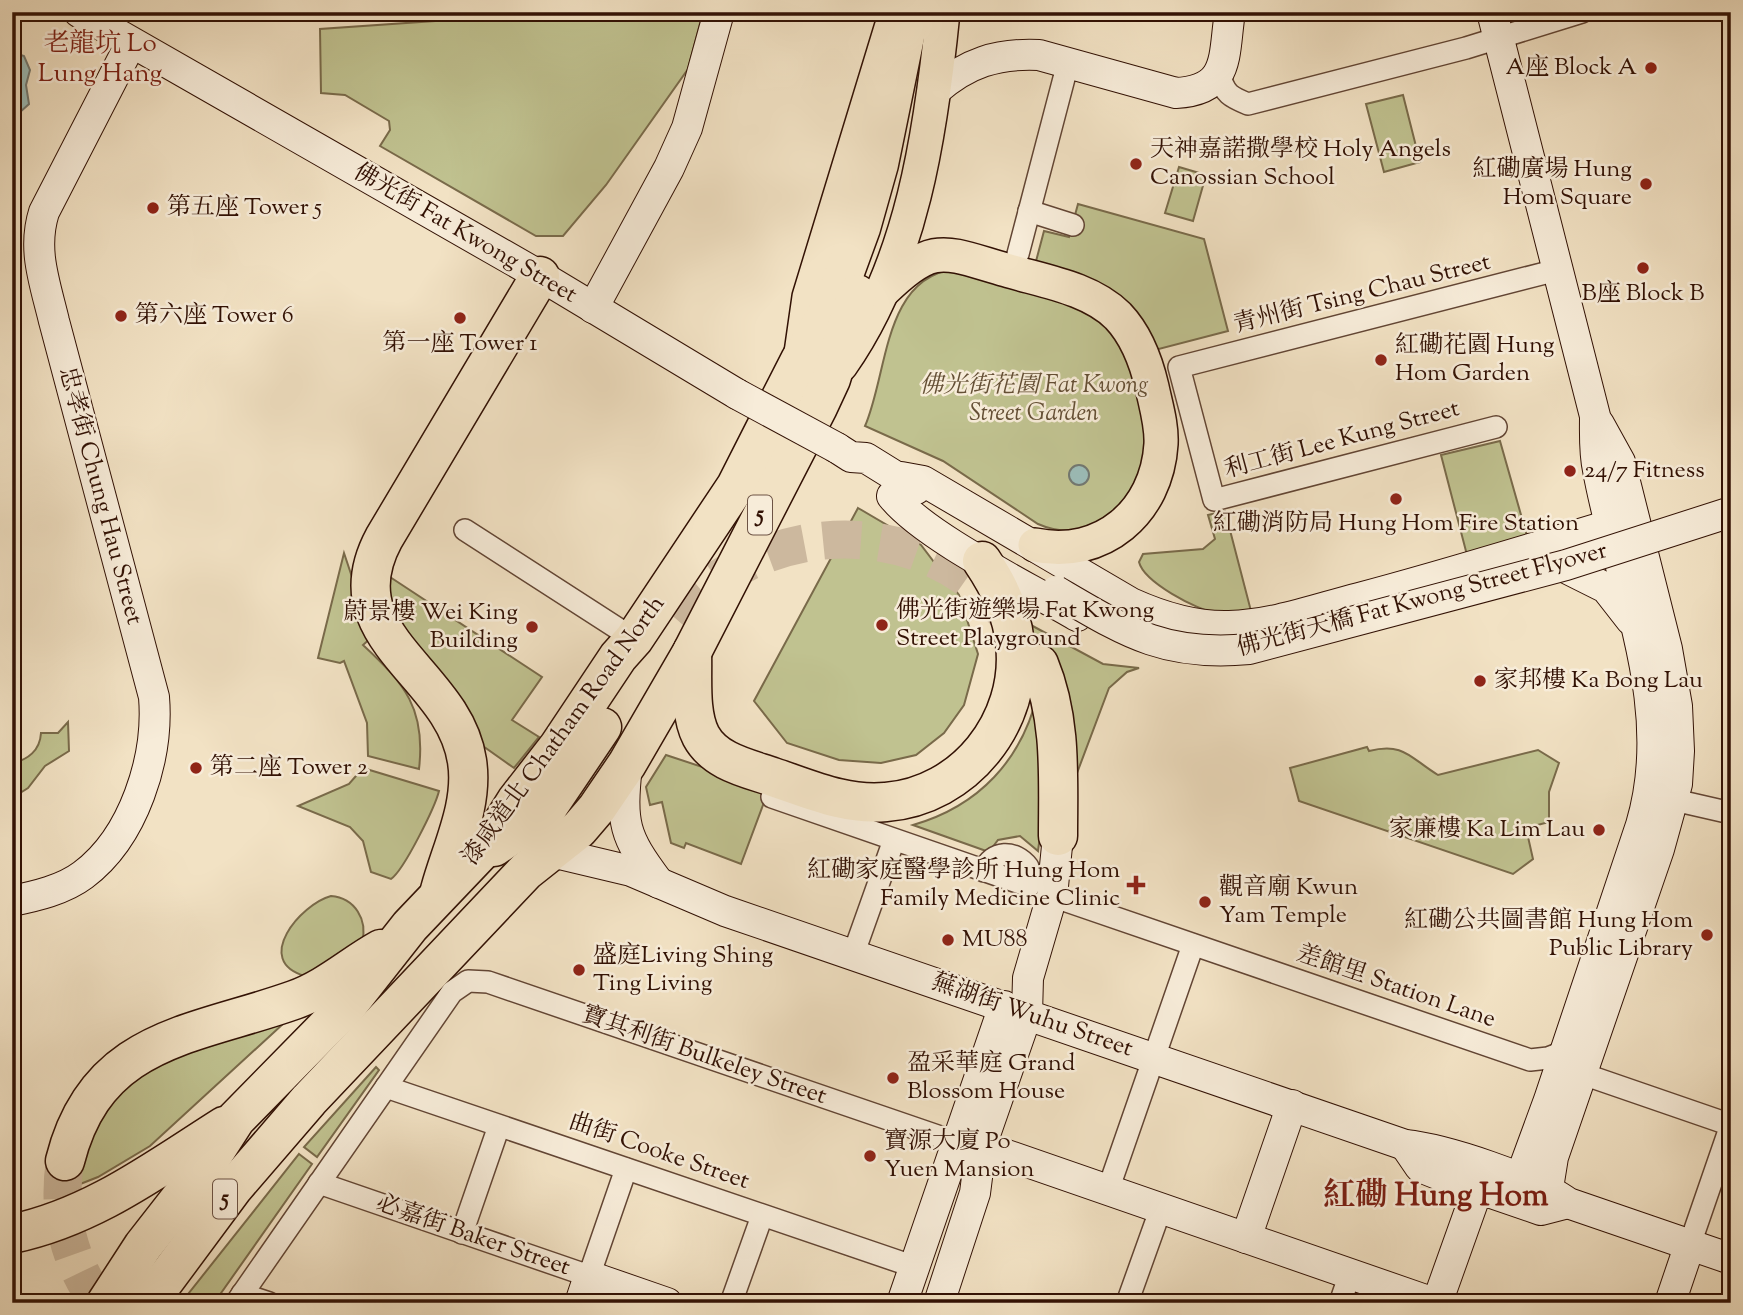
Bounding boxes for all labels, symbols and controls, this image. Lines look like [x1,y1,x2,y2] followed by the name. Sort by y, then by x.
[38,26,162,93] district label: 老龍坑 Lo Lung Hang
[1505,51,1638,85] place label: A座 Block A
[1643,60,1659,76] marker: A座 Block A
[1150,133,1451,195] place label: 天神嘉諾撒學校 Holy Angels Canossian School
[1472,153,1632,215] place label: 紅磡廣場 Hung Hom Square
[347,156,583,312] street label: 佛光街 Fat Kwong Street
[1128,156,1144,172] marker: 天神嘉諾撒學校 Holy Angels Canossian School
[1638,176,1654,192] marker: 紅磡廣場 Hung Hom Square
[167,191,322,225] place label: 第五座 Tower 5
[145,200,161,216] marker: 第五座 Tower 5
[1230,246,1494,342] street label: 青州街 Tsing Chau Street
[1635,260,1651,276] marker: B座 Block B
[1582,277,1704,311] place label: B座 Block B
[135,299,294,333] place label: 第六座 Tower 6
[113,308,129,324] marker: 第六座 Tower 6
[452,310,468,326] marker: 第一座 Tower 1
[382,327,538,361] place label: 第一座 Tower 1
[1395,329,1555,391] place label: 紅磡花園 Hung Hom Garden
[1373,352,1389,368] marker: 紅磡花園 Hung Hom Garden
[49,363,151,629] street label: 忠孝街 Chung Hau Street
[919,369,1149,431] park label: 佛光街花園 Fat Kwong Street Garden
[1221,392,1463,488] street label: 利工街 Lee Kung Street
[1584,454,1705,488] place label: 24/7 Fitness
[1562,463,1578,479] marker: 24/7 Fitness
[1388,491,1404,507] marker: 紅磡消防局 Hung Hom Fire Station
[748,495,772,534] road number: 5
[1213,507,1579,541] place label: 紅磡消防局 Hung Hom Fire Station
[1233,534,1611,666] street label: 佛光街天橋 Fat Kwong Street Flyover
[454,589,674,873] street label: 漆咸道北 Chatham Road North
[896,594,1155,656] place label: 佛光街遊樂場 Fat Kwong Street Playground
[344,596,518,658] place label: 蔚景樓 Wei King Building
[874,617,890,633] marker: 佛光街遊樂場 Fat Kwong Street Playground
[524,619,540,635] marker: 蔚景樓 Wei King Building
[1494,664,1703,698] place label: 家邦樓 Ka Bong Lau
[1472,673,1488,689] marker: 家邦樓 Ka Bong Lau
[210,751,368,785] place label: 第二座 Tower 2
[188,760,204,776] marker: 第二座 Tower 2
[1389,813,1585,847] place label: 家廉樓 Ka Lim Lau
[1591,822,1607,838] marker: 家廉樓 Ka Lim Lau
[807,854,1120,916] place label: 紅磡家庭醫學診所 Hung Hom Family Medicine Clinic
[1219,871,1358,933] place label: 觀音廟 Kwun Yam Temple
[1126,875,1146,895] marker: 紅磡家庭醫學診所 Hung Hom Family Medicine Clinic
[1197,894,1213,910] marker: 觀音廟 Kwun Yam Temple
[1404,904,1693,966] place label: 紅磡公共圖書館 Hung Hom Public Library
[962,923,1028,957] place label: MU88
[1699,927,1715,943] marker: 紅磡公共圖書館 Hung Hom Public Library
[940,932,956,948] marker: MU88
[1292,937,1500,1037] street label: 差館里 Station Lane
[593,939,773,1001] place label: 盛庭Living Shing Ting Living
[571,962,587,978] marker: 盛庭Living Shing Ting Living
[927,966,1137,1066] street label: 蕪湖街 Wuhu Street
[577,998,831,1114] street label: 寶其利街 Bulkeley Street
[907,1047,1076,1109] place label: 盈采華庭 Grand Blossom House
[885,1070,901,1086] marker: 盈采華庭 Grand Blossom House
[564,1105,754,1199] street label: 曲街 Cooke Street
[884,1125,1035,1187] place label: 寶源大廈 Po Yuen Mansion
[862,1148,878,1164] marker: 寶源大廈 Po Yuen Mansion
[1324,1174,1549,1220] district label: 紅磡 Hung Hom
[213,1180,237,1218] road number: 5
[371,1187,575,1285] street label: 必嘉街 Baker Street

